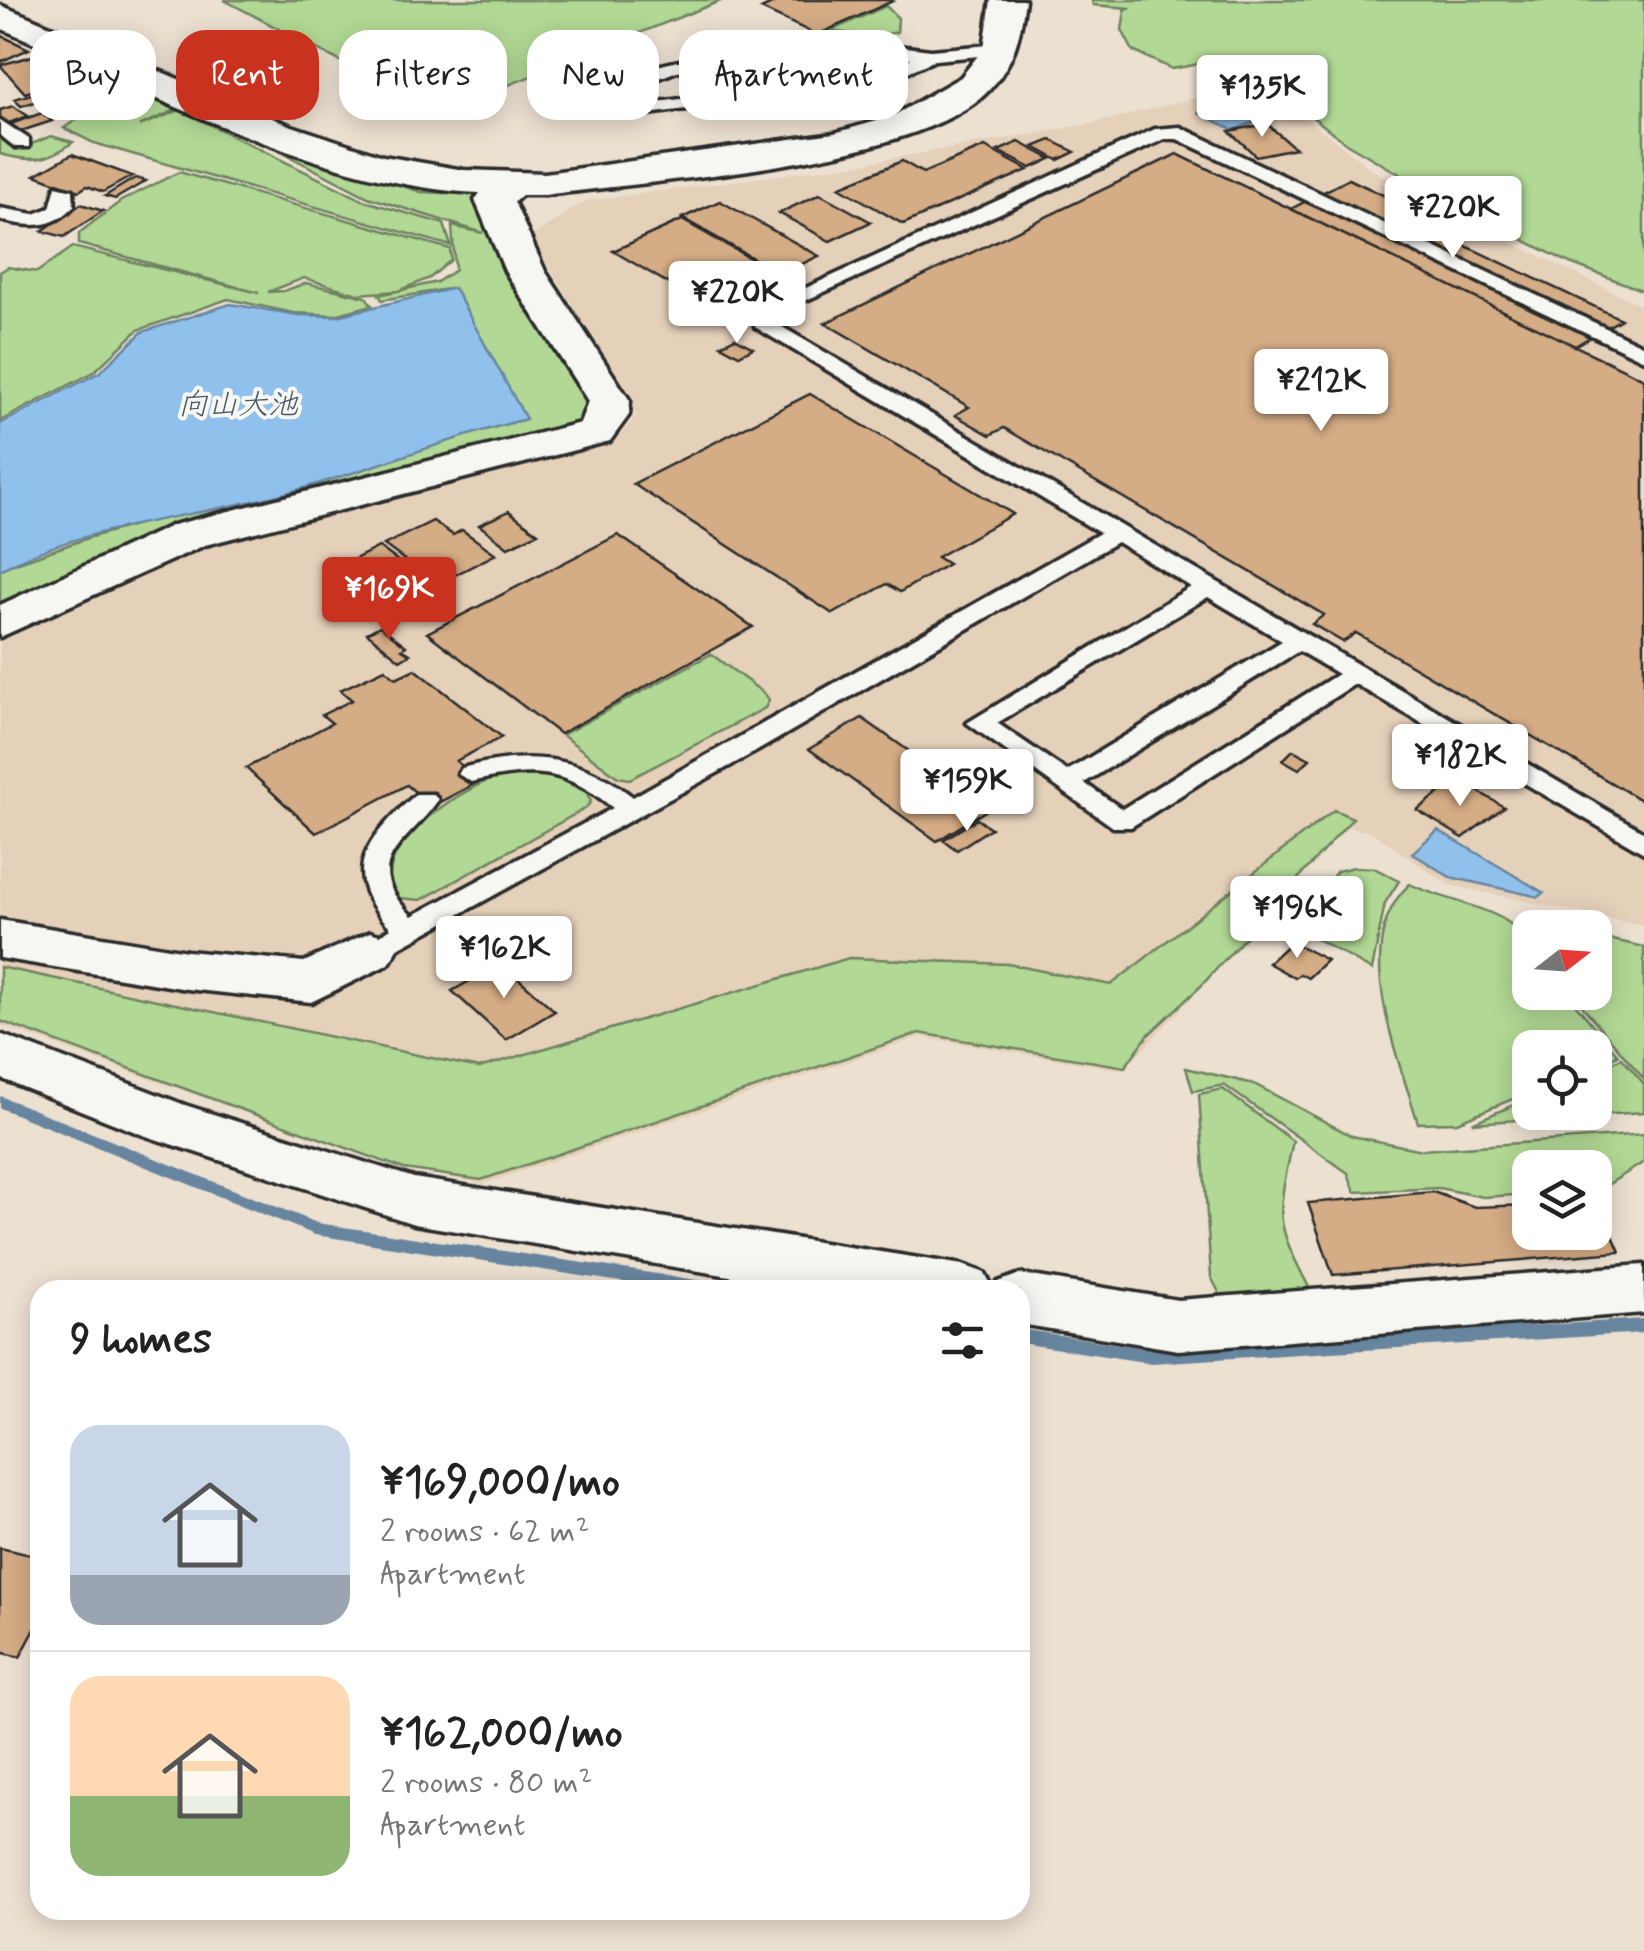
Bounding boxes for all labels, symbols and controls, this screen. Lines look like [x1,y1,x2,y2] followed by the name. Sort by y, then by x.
[30,30,156,120] chip: Buy
[176,30,319,120] chip: Rent
[339,30,507,120] chip: Filters
[527,30,659,120] chip: New
[679,30,908,120] chip: Apartment
[1192,55,1332,140] pin: ¥135K
[1219,66,1305,108] text: ¥135K
[1383,176,1523,261] pin: ¥220K
[1407,187,1499,229] text: ¥220K
[667,261,807,346] pin: ¥220K
[691,272,783,314] text: ¥220K
[1251,349,1391,434] pin: ¥212K
[1276,360,1366,402] text: ¥212K
[178,386,299,425] water label: 向山大池
[319,557,459,642] pin: ¥169K
[344,568,434,610] text: ¥169K
[1390,724,1530,809] pin: ¥182K
[1414,735,1506,777] text: ¥182K
[897,749,1037,834] pin: ¥159K
[922,760,1012,802] text: ¥159K
[1227,876,1367,961] pin: ¥196K
[1252,887,1342,929] text: ¥196K
[1512,910,1612,1010] north arrow
[1512,910,1612,1250] map controls
[434,916,574,1001] pin: ¥162K
[458,927,550,969] text: ¥162K
[1512,1030,1612,1130] button: locate
[1512,1150,1612,1250] button: layers
[70,1313,212,1368] text: 9 homes
[935,1313,990,1368] icon: filters
[380,1456,620,1511] text: ¥169,000/mo
[150,1465,270,1585] icon: home
[380,1511,589,1553] text: 2 rooms · 62 m²
[380,1553,525,1595] text: Apartment
[380,1707,623,1762] text: ¥162,000/mo
[150,1716,270,1836] icon: home
[380,1762,593,1804] text: 2 rooms · 80 m²
[380,1804,525,1846] text: Apartment

